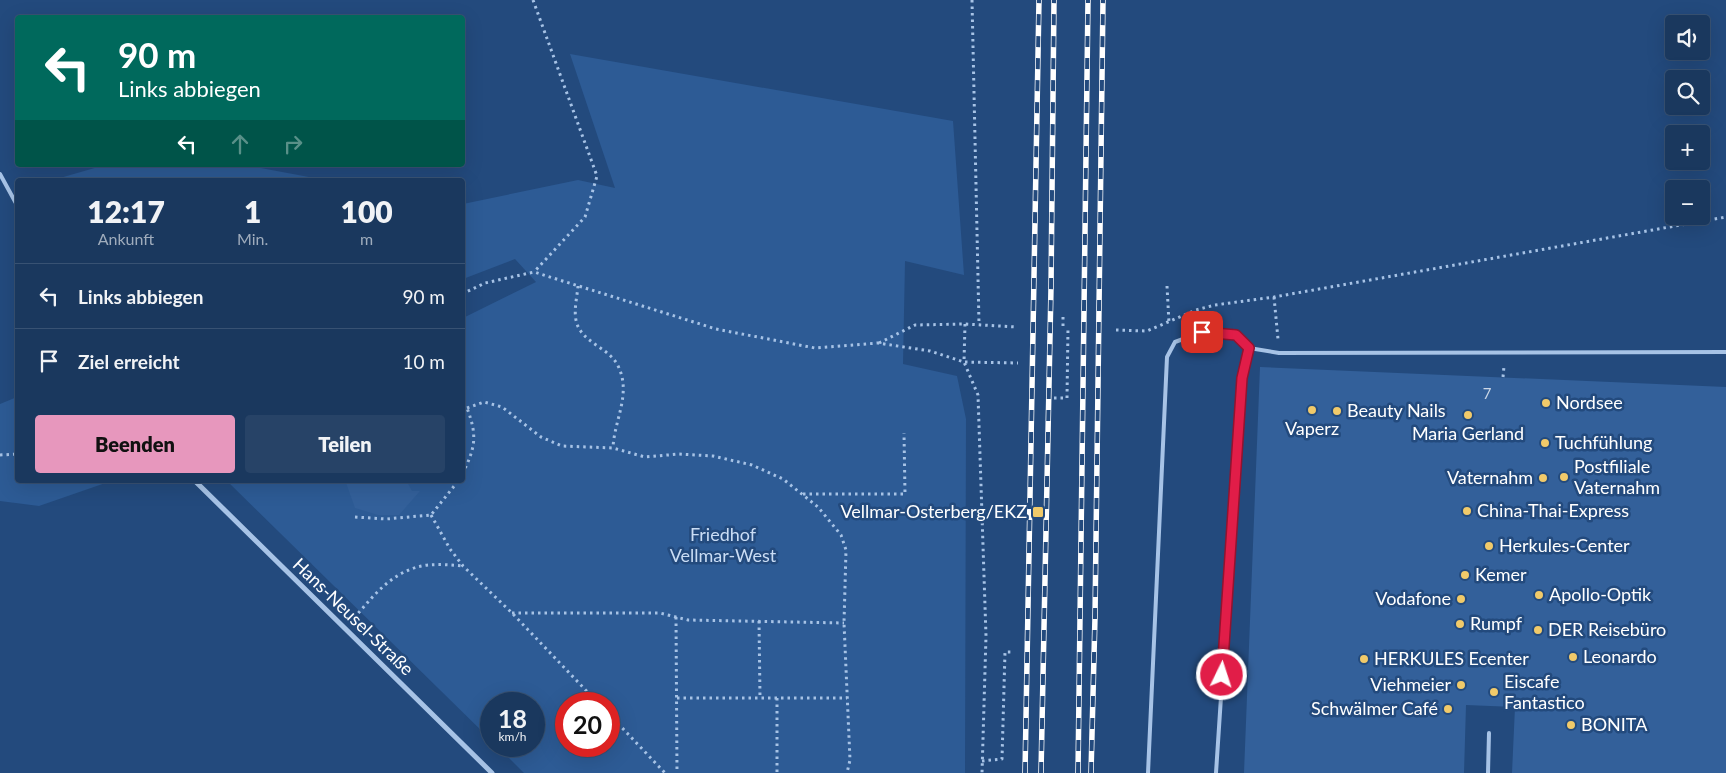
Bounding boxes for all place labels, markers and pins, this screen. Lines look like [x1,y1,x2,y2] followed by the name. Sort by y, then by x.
[1181,311,1223,353] pin
[1556,391,1623,413] place label: Nordsee
[1540,397,1552,409] marker: Nordsee
[1347,399,1446,421] place label: Beauty Nails
[1306,404,1318,416] marker: Vaperz
[1331,405,1343,417] marker: Beauty Nails
[1462,409,1474,421] marker: Maria Gerland
[1285,417,1339,439] place label: Vaperz
[1412,422,1524,444] place label: Maria Gerland
[1555,431,1652,453] place label: Tuchfühlung
[1539,437,1551,449] marker: Tuchfühlung
[1574,455,1660,498] place label: Postfiliale Vaternahm
[1447,466,1533,488] place label: Vaternahm
[1558,471,1570,483] marker: Postfiliale Vaternahm
[1537,472,1549,484] marker: Vaternahm
[1477,499,1629,521] place label: China-Thai-Express
[840,500,1027,522] place label: Vellmar-Osterberg/EKZ
[1031,505,1045,519] marker: Vellmar-Osterberg/EKZ
[1461,505,1473,517] marker: China-Thai-Express
[1499,534,1630,556] place label: Herkules-Center
[1483,540,1495,552] marker: Herkules-Center
[1475,563,1527,585] place label: Kemer
[1459,569,1471,581] marker: Kemer
[1549,583,1652,605] place label: Apollo-Optik
[1375,587,1451,609] place label: Vodafone
[1533,589,1545,601] marker: Apollo-Optik
[1455,593,1467,605] marker: Vodafone
[1470,612,1523,634] place label: Rumpf
[1454,618,1466,630] marker: Rumpf
[1548,618,1666,640] place label: DER Reisebüro
[1532,624,1544,636] marker: DER Reisebüro
[1583,645,1657,667] place label: Leonardo
[1374,647,1529,669] place label: HERKULES Ecenter
[1567,651,1579,663] marker: Leonardo
[1358,653,1370,665] marker: HERKULES Ecenter
[1504,670,1585,713] place label: Eiscafe Fantastico
[1370,673,1451,695] place label: Viehmeier
[1455,679,1467,691] marker: Viehmeier
[1488,686,1500,698] marker: Eiscafe Fantastico
[1311,697,1438,719] place label: Schwälmer Café
[1442,703,1454,715] marker: Schwälmer Café
[1581,713,1648,735] place label: BONITA
[1565,719,1577,731] marker: BONITA

